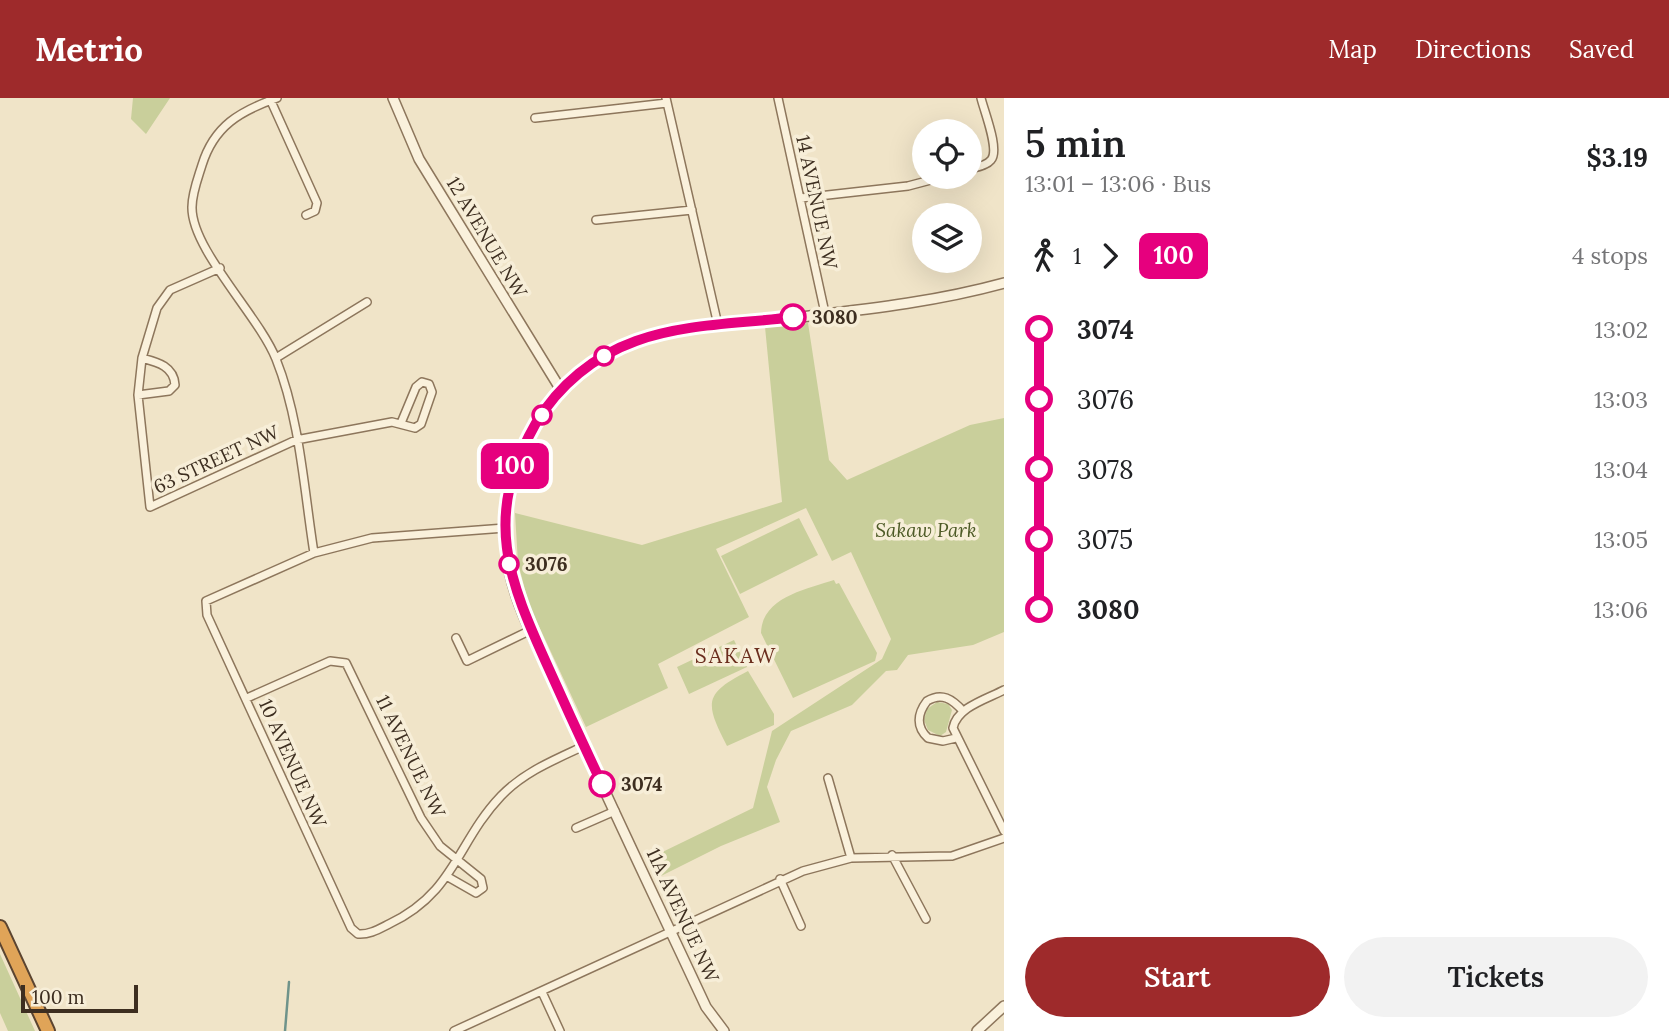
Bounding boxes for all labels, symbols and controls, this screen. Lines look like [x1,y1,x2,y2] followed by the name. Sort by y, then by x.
[35,28,143,70] text: Metrio
[1328,34,1377,65] text: Map
[1415,34,1531,65] text: Directions
[1569,34,1634,65] text: Saved
[912,119,982,273] map controls
[912,119,982,189] button: locate
[1025,119,1126,167] text: 5 min
[791,133,843,272] street label: 14 AVENUE NW
[1587,141,1648,174] text: $3.19
[1025,169,1211,198] text: 13:01 – 13:06 · Bus
[442,172,533,303] street label: 12 AVENUE NW
[912,203,982,273] button: layers
[1025,237,1063,275] icon: walk
[1091,237,1129,275] icon: forward
[1153,240,1194,271] text: 100
[1073,241,1081,270] text: 1
[1572,241,1648,270] text: 4 stops
[780,304,806,330] marker: 3080
[812,305,858,329] place label: 3080
[1077,313,1134,346] text: 3074
[1595,315,1648,344] text: 13:02
[594,346,614,366] unlabelled marker
[1077,383,1134,416] text: 3076
[1594,385,1648,414] text: 13:03
[532,405,552,425] unlabelled marker
[149,419,284,499] street label: 63 STREET NW
[475,443,555,489] line badge: 100
[495,450,535,481] text: 100
[1077,453,1134,486] text: 3078
[1594,455,1648,484] text: 13:04
[875,518,977,542] park label: Sakaw Park
[1077,523,1133,556] text: 3075
[1594,525,1648,554] text: 13:05
[525,552,568,576] place label: 3076
[499,554,519,574] marker: 3076
[1077,593,1140,626] text: 3080
[1593,595,1648,624] text: 13:06
[695,642,777,669] district label: SAKAW
[371,691,451,822] street label: 11 AVENUE NW
[254,695,332,832] street label: 10 AVENUE NW
[589,771,615,797] marker: 3074
[621,772,663,796] place label: 3074
[641,844,725,987] street label: 11A AVENUE NW
[1025,937,1330,1017] button: Start
[1344,937,1648,1017] button: Tickets
[21,982,138,1014] scale bar
[32,985,85,1009] text: 100 m

